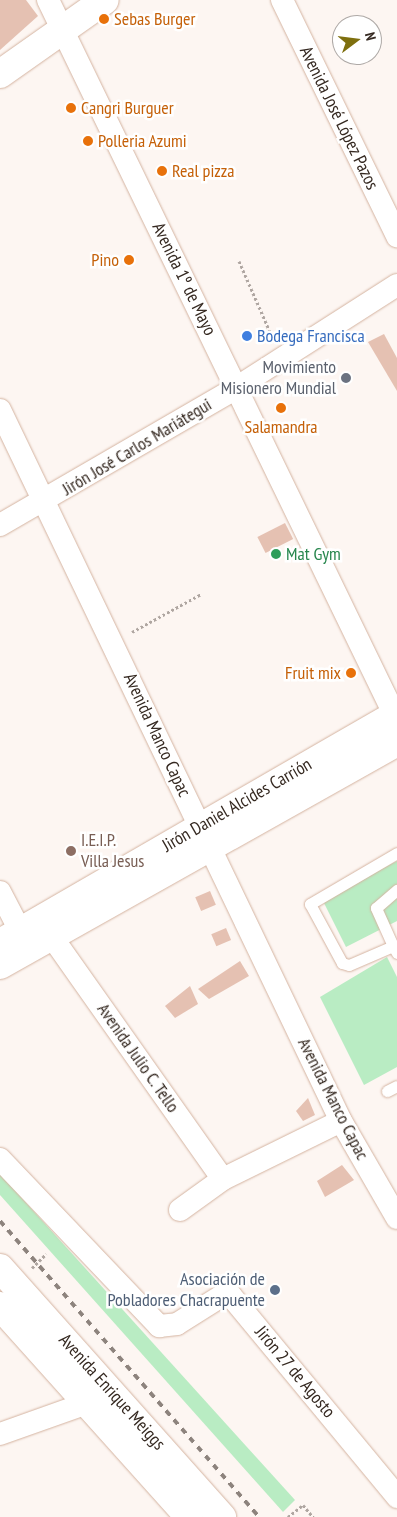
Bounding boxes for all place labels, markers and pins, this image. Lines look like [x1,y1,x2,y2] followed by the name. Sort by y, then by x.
[114,8,195,30] place label: Sebas Burger
[98,13,110,25] marker: Sebas Burger
[81,97,174,119] place label: Cangri Burguer
[65,102,77,114] marker: Cangri Burguer
[98,130,187,152] place label: Polleria Azumi
[82,135,94,147] marker: Polleria Azumi
[172,160,234,182] place label: Real pizza
[156,165,168,177] marker: Real pizza
[91,249,119,271] place label: Pino
[123,254,135,266] marker: Pino
[257,325,365,347] place label: Bodega Francisca
[241,330,253,342] marker: Bodega Francisca
[221,357,336,399] place label: Movimiento Misionero Mundial
[340,372,352,384] marker: Movimiento Misionero Mundial
[275,402,287,414] marker: Salamandra
[244,416,318,438] place label: Salamandra
[286,543,341,565] place label: Mat Gym
[270,548,282,560] marker: Mat Gym
[285,662,341,684] place label: Fruit mix
[345,667,357,679] marker: Fruit mix
[81,830,144,872] place label: I.E.I.P. Villa Jesus
[65,845,77,857] marker: I.E.I.P. Villa Jesus
[107,1269,265,1312] place label: Asociación de Pobladores Chacrapuente
[269,1284,281,1296] marker: Asociación de Pobladores Chacrapuente

